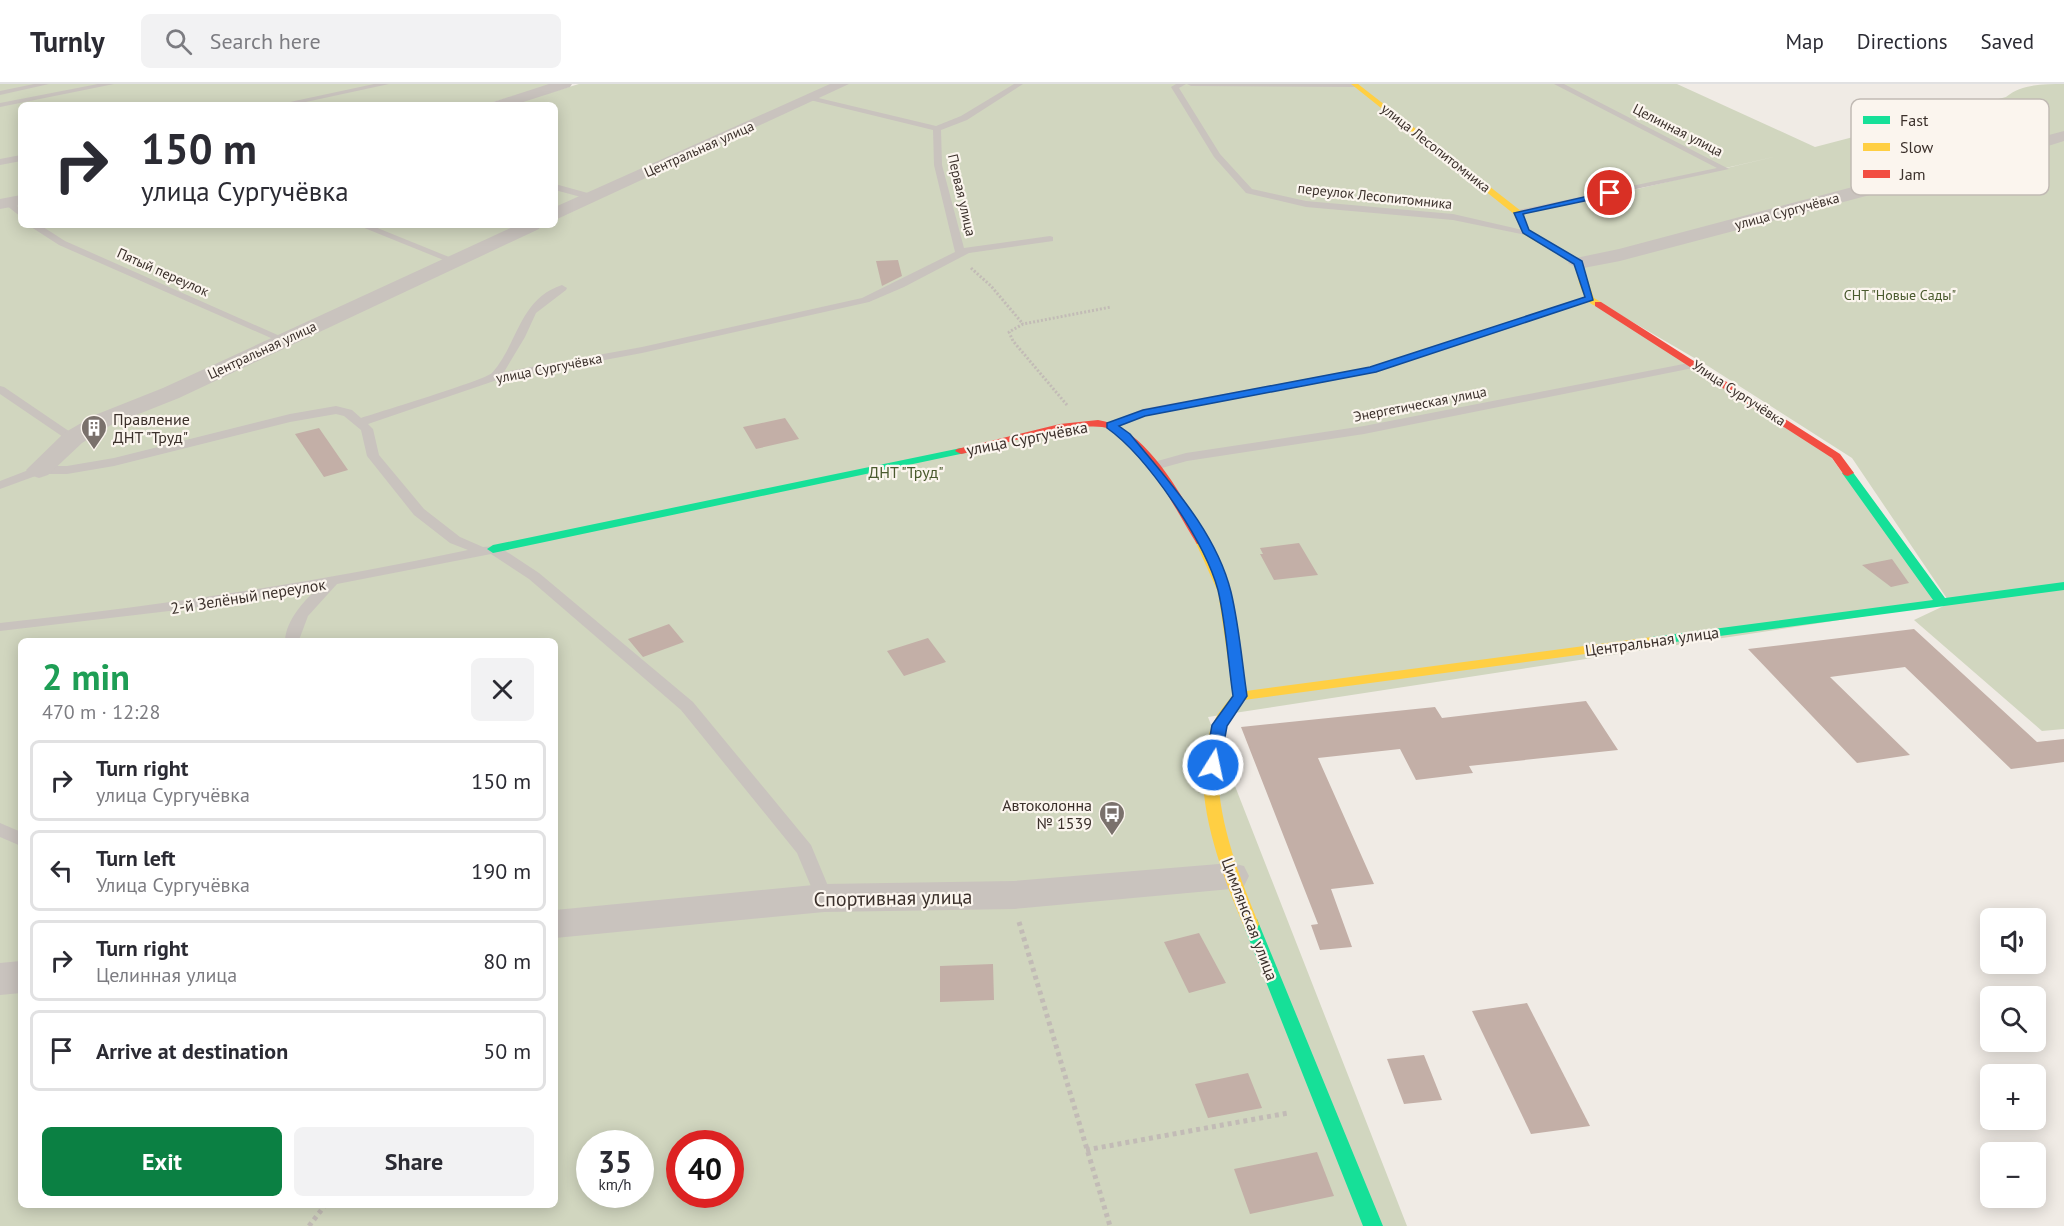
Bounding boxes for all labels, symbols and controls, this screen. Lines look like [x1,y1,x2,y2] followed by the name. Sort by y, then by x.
[141,14,561,68] search box
[30,23,105,60] text: Turnly
[162,25,195,58] icon: search
[210,27,321,55] text: Search here
[1785,28,1824,55] text: Map
[1857,28,1948,55] text: Directions
[1981,28,2034,55] text: Saved
[1851,99,2049,195] legend
[1378,100,1494,196] street label: улица Лесопитомника
[1630,100,1726,160] street label: Целинная улица
[1900,110,1929,130] text: Fast
[641,117,757,181] street label: Центральная улица
[141,121,257,176] text: 150 m
[42,126,120,204] icon: right
[1900,137,1934,157] text: Slow
[944,152,980,238] street label: Первая улица
[1899,164,1926,184] text: Jam
[1584,167,1635,218] pin
[141,174,349,208] text: улица Сургучёвка
[1593,176,1626,209] icon: arrive
[1297,179,1453,213] street label: переулок Лесопитомника
[1733,188,1841,234] street label: улица Сургучёвка
[114,244,212,300] street label: Пятый переулок
[1844,286,1956,304] park label: СНТ "Новые Сады"
[205,317,319,383] street label: Центральная улица
[494,349,604,387] street label: улица Сургучёвка
[1689,356,1789,430] street label: Улица Сургучёвка
[1352,382,1488,426] street label: Энергетическая улица
[113,409,190,447] place label: Правление ДНТ "Труд"
[79,413,109,451] building icon: Правление ДНТ "Труд"
[965,416,1089,460] street label: улица Сургучёвка
[868,462,944,482] park label: ДНТ "Труд"
[169,574,327,618] street label: 2-й Зелёный переулок
[1584,622,1720,660] street label: Центральная улица
[42,653,130,700] text: 2 min
[471,658,534,721] button: close
[42,699,160,725] text: 470 m · 12:28
[1181,733,1245,797] position arrow
[96,754,188,782] text: Turn right
[45,764,78,797] icon: right
[471,767,531,795] text: 150 m
[96,782,250,808] text: улица Сургучёвка
[1002,795,1092,833] place label: Автоколонна № 1539
[1097,799,1127,837] bus stop icon: Автоколонна № 1539
[96,844,176,872] text: Turn left
[45,854,78,887] icon: left
[1217,855,1283,983] street label: Цимлянская улица
[471,857,531,885] text: 190 m
[96,872,250,898] text: Улица Сургучёвка
[813,884,973,912] street label: Спортивная улица
[1980,908,2046,1208] map controls
[1980,908,2046,974] button: sound
[96,934,188,962] text: Turn right
[45,944,78,977] icon: right
[483,947,531,975] text: 80 m
[96,962,237,988] text: Целинная улица
[1980,986,2046,1052] button: search
[45,1034,78,1067] icon: arrive
[96,1037,288,1065] text: Arrive at destination
[483,1037,531,1065] text: 50 m
[1980,1064,2046,1130] button: +
[42,1127,282,1196] button: Exit
[294,1127,534,1196] button: Share
[666,1130,744,1208] speed limit sign: 40
[598,1142,632,1181] text: 35
[1980,1142,2046,1208] button: −
[599,1175,631,1194] text: km/h

